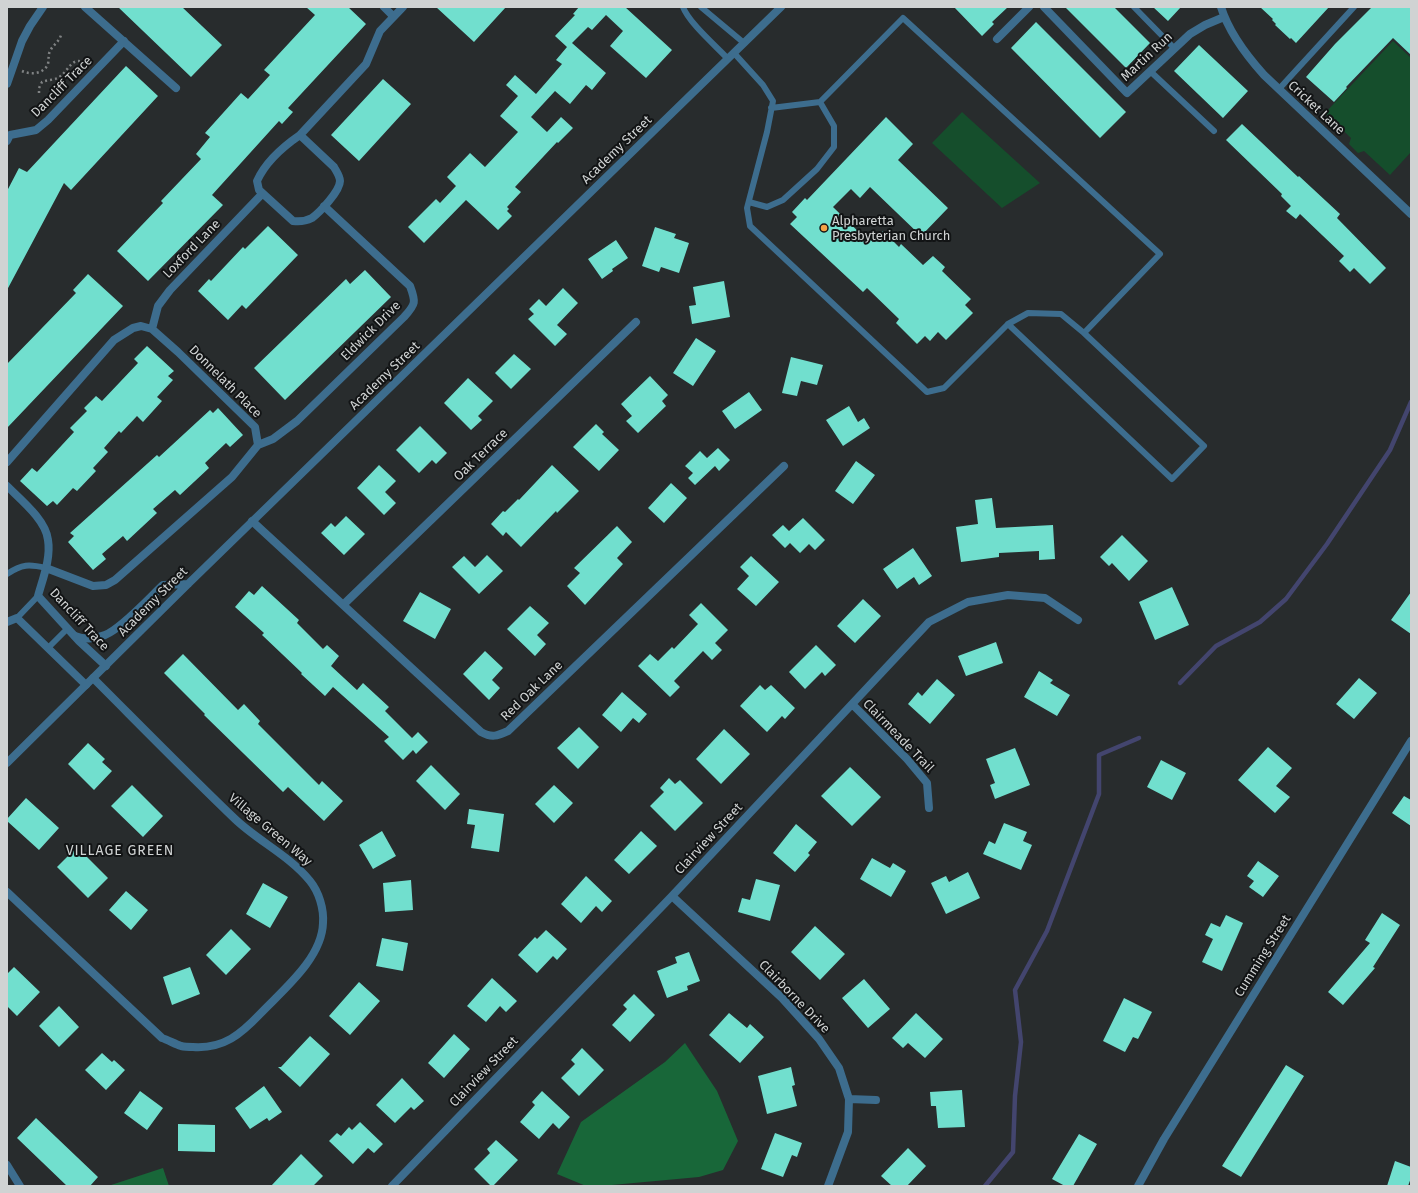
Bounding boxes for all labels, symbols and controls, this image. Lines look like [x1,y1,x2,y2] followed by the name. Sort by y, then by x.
[1118,29,1176,85] street label: Martin Run
[28,53,96,121] street label: Dancliff Trace
[1284,78,1348,138] street label: Cricket Lane
[579,113,655,187] street label: Academy Street
[832,213,950,244] place label: Alpharetta Presbyterian Church
[160,216,224,282] street label: Loxford Lane
[819,223,829,233] marker: Alpharetta Presbyterian Church
[338,298,404,364] street label: Eldwick Drive
[347,339,423,413] street label: Academy Street
[185,342,265,422] street label: Donnelath Place
[451,425,511,485] street label: Oak Terrace
[115,564,191,640] street label: Academy Street
[46,586,112,654] street label: Dancliff Trace
[498,658,566,724] street label: Red Oak Lane
[859,696,937,776] street label: Clairmeade Trail
[225,791,315,869] street label: Village Green Way
[672,800,746,878] street label: Clairview Street
[66,843,174,859] district label: VILLAGE GREEN
[1232,912,1294,1000] street label: Cumming Street
[755,957,833,1037] street label: Clairborne Drive
[446,1034,522,1110] street label: Clairview Street

